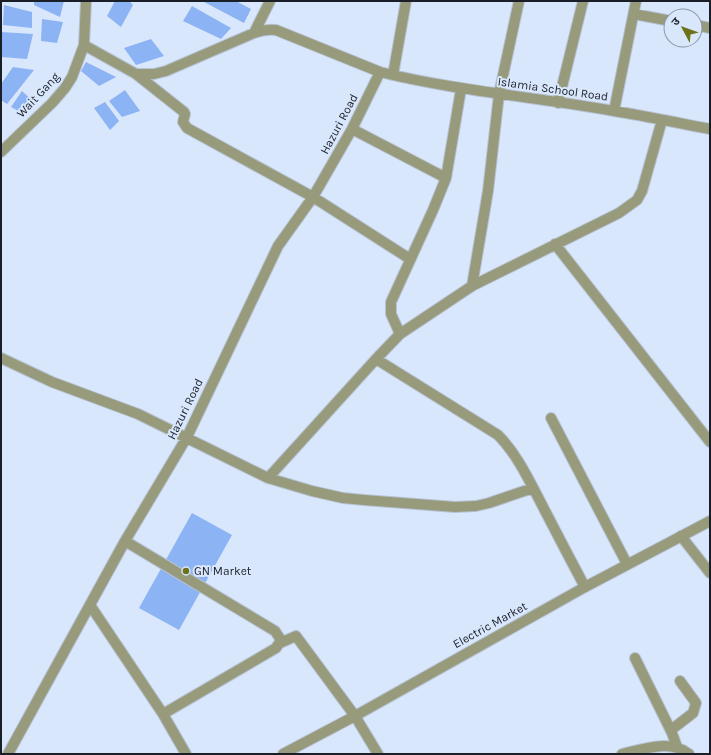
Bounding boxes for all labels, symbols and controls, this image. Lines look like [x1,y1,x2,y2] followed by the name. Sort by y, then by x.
[663,8,703,48] north arrow
[669,15,683,28] text: उ
[14,69,62,120] street label: Wait Gang
[497,74,609,104] street label: Islamia School Road
[317,92,361,156] street label: Hazuri Road
[164,376,206,442] street label: Hazuri Road
[194,564,252,578] place label: GN Market
[181,566,191,576] marker: GN Market
[451,599,530,651] street label: Electric Market

